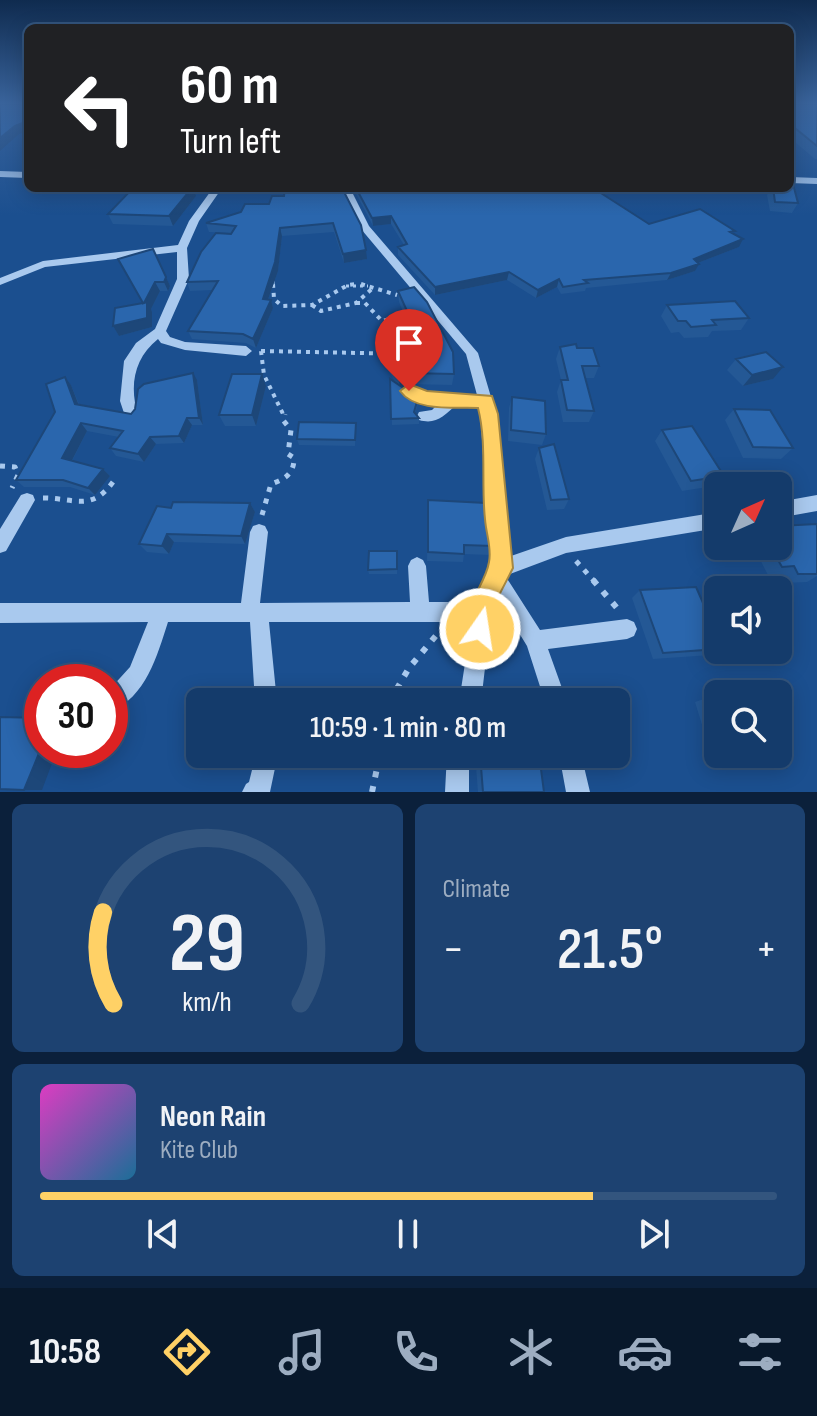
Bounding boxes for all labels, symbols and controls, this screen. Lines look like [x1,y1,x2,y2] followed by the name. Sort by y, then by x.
[180,53,279,120] text: 60 m
[48,56,152,160] icon: left
[180,121,281,164] text: Turn left
[375,309,443,391] pin
[387,321,431,365] icon: arrive
[704,472,792,560] north arrow
[704,472,792,768] map controls
[704,576,792,664] button: sound
[438,587,522,671] position arrow
[24,664,128,768] speed limit sign: 30
[704,680,792,768] button: search
[310,710,506,746] text: 10:59 · 1 min · 80 m
[443,874,510,905] text: Climate
[169,895,245,995] text: 29
[557,914,663,986] text: 21.5°
[443,923,464,976] text: −
[755,923,777,976] text: +
[183,985,232,1020] text: km/h
[160,1099,266,1135] text: Neon Rain
[160,1135,238,1166] text: Kite Club
[141,1212,185,1256] icon: previous
[386,1212,430,1256] icon: pause
[632,1212,676,1256] icon: next
[159,1324,215,1380] icon: directions
[274,1324,330,1380] icon: music
[388,1324,444,1380] icon: phone
[503,1324,559,1380] icon: climate
[617,1324,673,1380] icon: car
[732,1324,788,1380] icon: filters
[29,1331,101,1374] text: 10:58

